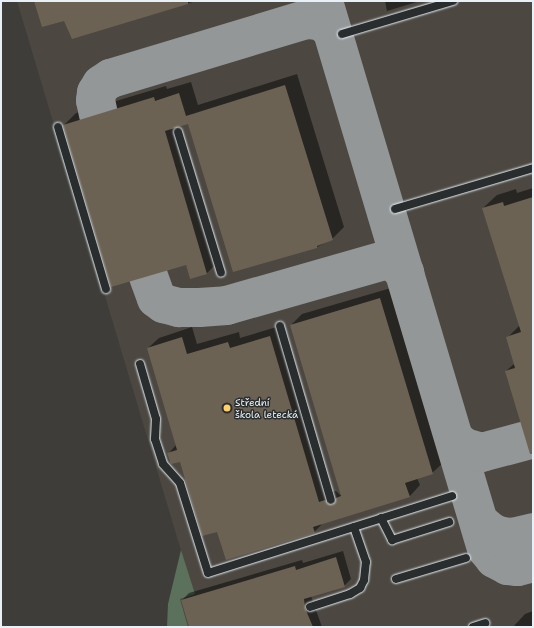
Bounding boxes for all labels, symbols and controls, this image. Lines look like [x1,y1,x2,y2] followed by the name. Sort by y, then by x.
[235,396,298,420] place label: Střední škola letecká
[222,403,232,413] marker: Střední škola letecká

